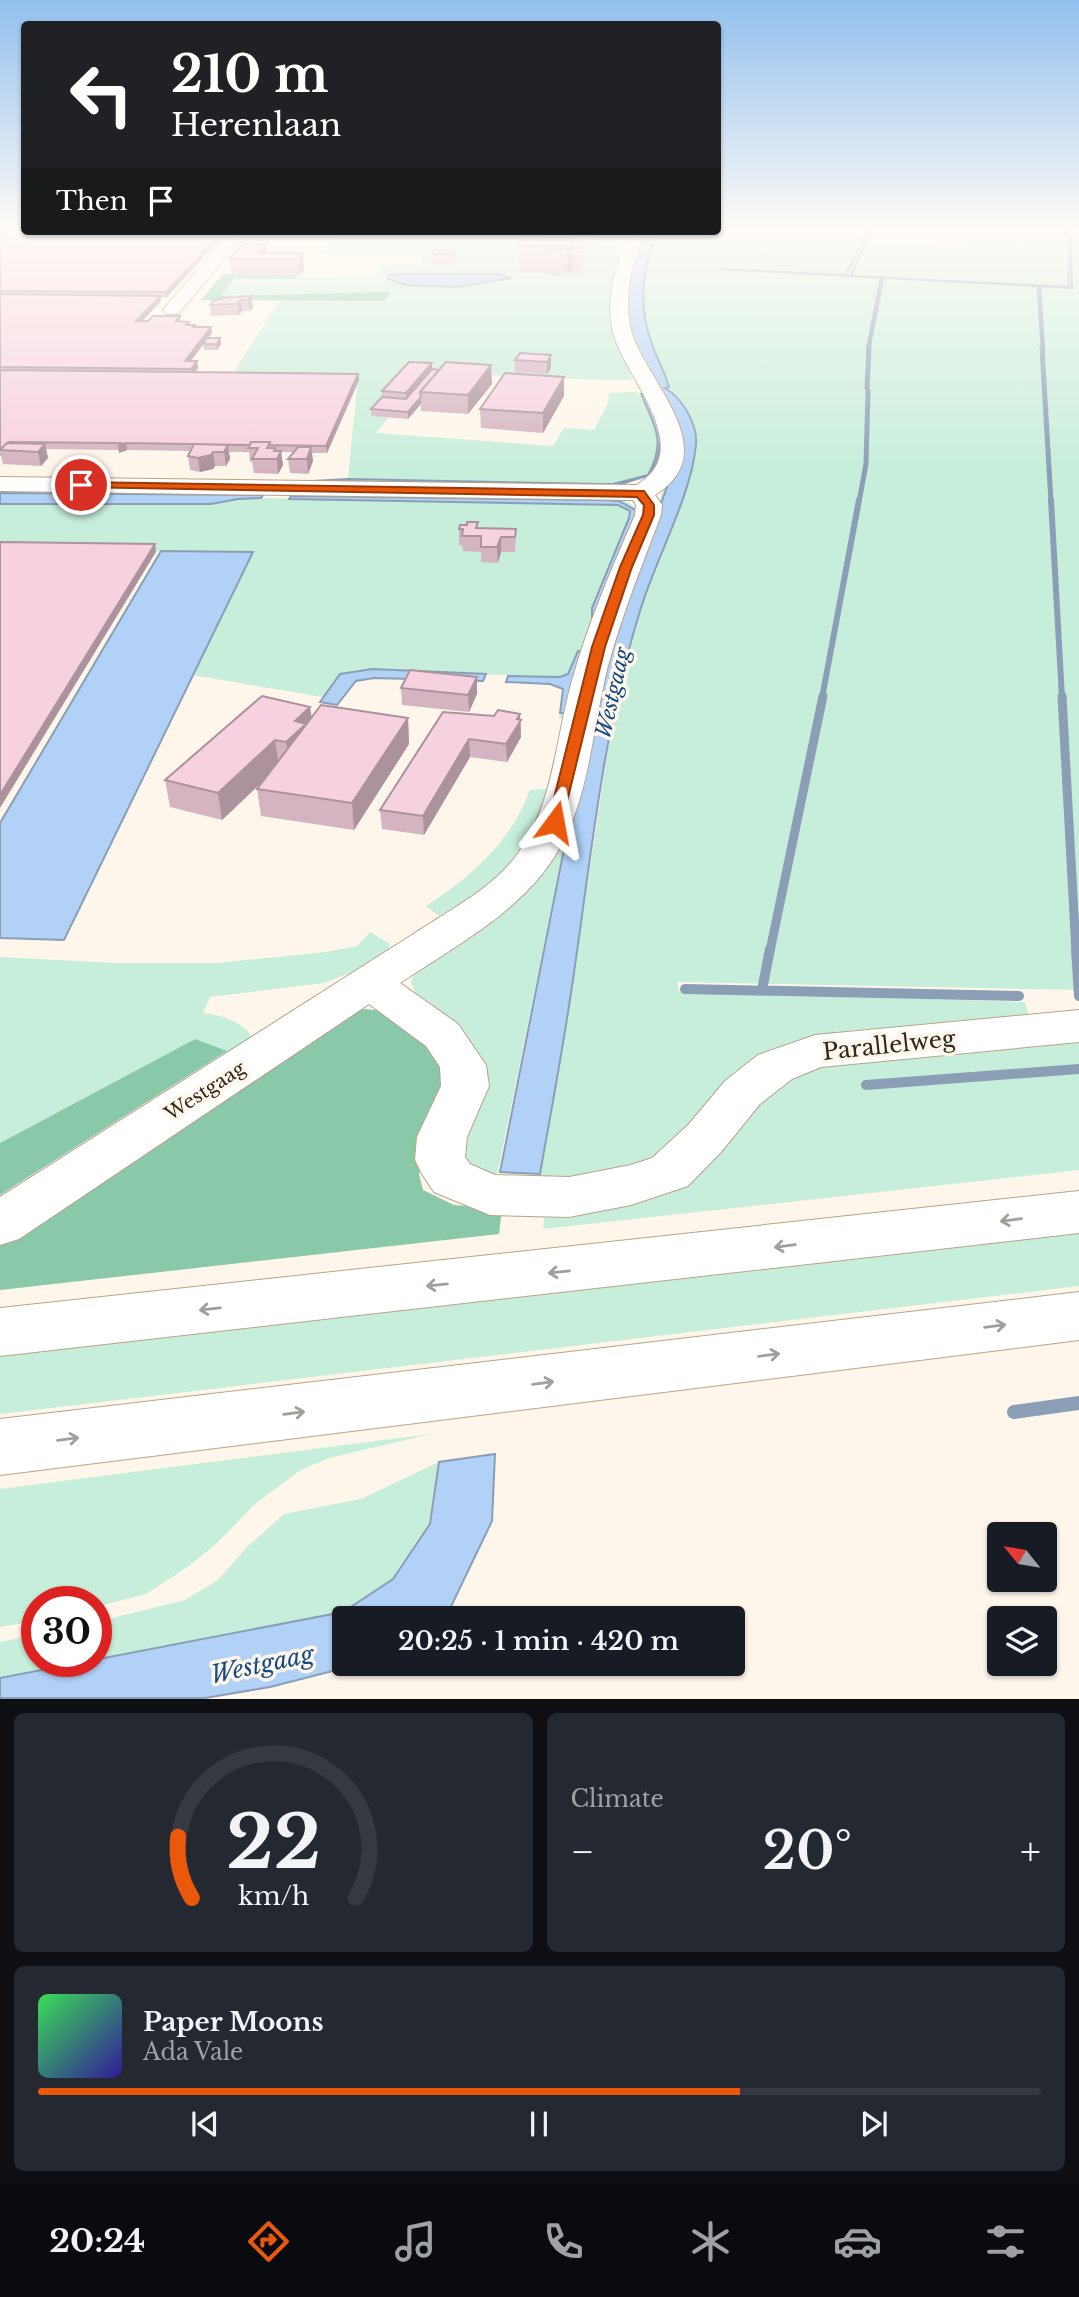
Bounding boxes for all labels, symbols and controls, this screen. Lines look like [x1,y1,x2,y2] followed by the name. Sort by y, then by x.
[171,44,329,105] text: 210 m
[56,49,147,140] icon: left
[171,105,341,145] text: Herenlaan
[142,182,180,220] icon: arrive
[56,185,128,217] text: Then
[51,455,111,515] pin
[62,466,100,504] icon: arrive
[590,644,636,741] water label: Westgaag
[518,785,592,859] position arrow
[821,1024,957,1066] street label: Parallelweg
[160,1056,250,1126] street label: Westgaag
[1000,1214,1023,1227] one-way arrow
[774,1240,797,1253] one-way arrow
[548,1265,571,1278] one-way arrow
[426,1279,448,1292] one-way arrow
[200,1303,222,1316] one-way arrow
[983,1320,1006,1333] one-way arrow
[757,1348,780,1361] one-way arrow
[532,1376,554,1389] one-way arrow
[282,1406,305,1419] one-way arrow
[56,1432,79,1445] one-way arrow
[987,1522,1057,1592] north arrow
[987,1522,1057,1676] map controls
[21,1586,112,1677] speed limit sign: 30
[987,1606,1057,1676] button: layers
[398,1625,679,1657] text: 20:25 · 1 min · 420 m
[208,1639,318,1689] water label: Westgaag
[571,1785,664,1813] text: Climate
[226,1798,321,1889] text: 22
[763,1819,852,1883] text: 20°
[571,1828,595,1875] text: −
[1020,1828,1041,1875] text: +
[238,1881,309,1912] text: km/h
[143,2006,324,2038] text: Paper Moons
[143,2038,243,2066] text: Ada Vale
[186,2105,224,2143] icon: previous
[520,2105,558,2143] icon: pause
[855,2105,893,2143] icon: next
[244,2217,293,2266] icon: directions
[391,2217,440,2266] icon: music
[539,2217,588,2266] icon: phone
[686,2217,735,2266] icon: climate
[833,2217,882,2266] icon: car
[981,2217,1030,2266] icon: filters
[49,2221,145,2261] text: 20:24

